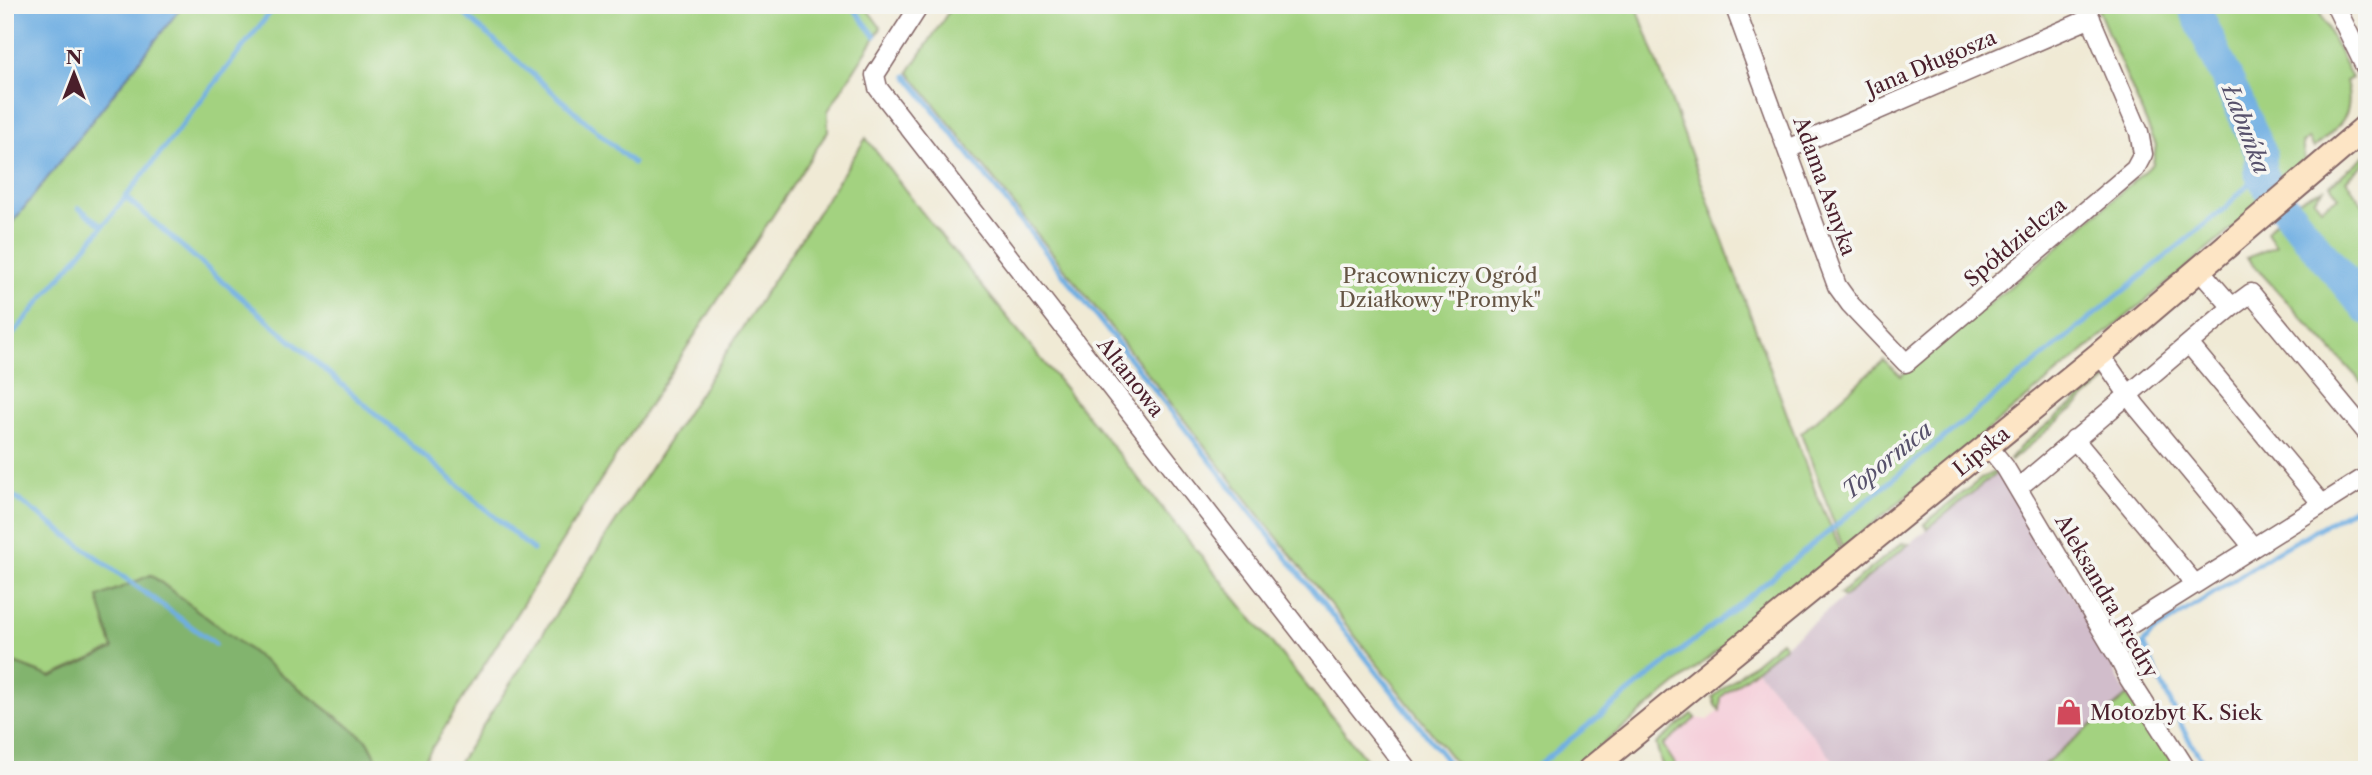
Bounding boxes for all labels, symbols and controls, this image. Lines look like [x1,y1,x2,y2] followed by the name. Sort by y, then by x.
[1859,24,2001,103] street label: Jana Długosza
[38,38,108,108] north arrow
[66,46,82,69] text: N
[2215,78,2276,178] water label: Łabuńka
[1788,112,1862,260] street label: Adama Asnyka
[1959,191,2072,292] street label: Spółdzielcza
[1339,263,1541,312] park label: Pracowniczy Ogród Działkowy "Promyk"
[1092,332,1170,422] street label: Altanowa
[1836,415,1938,505] water label: Topornica
[1948,420,2015,481] street label: Lipska
[2050,509,2164,682] street label: Aleksandra Fredry
[2054,697,2084,727] shop icon: Motozbyt K. Siek
[2090,700,2263,725] place label: Motozbyt K. Siek

